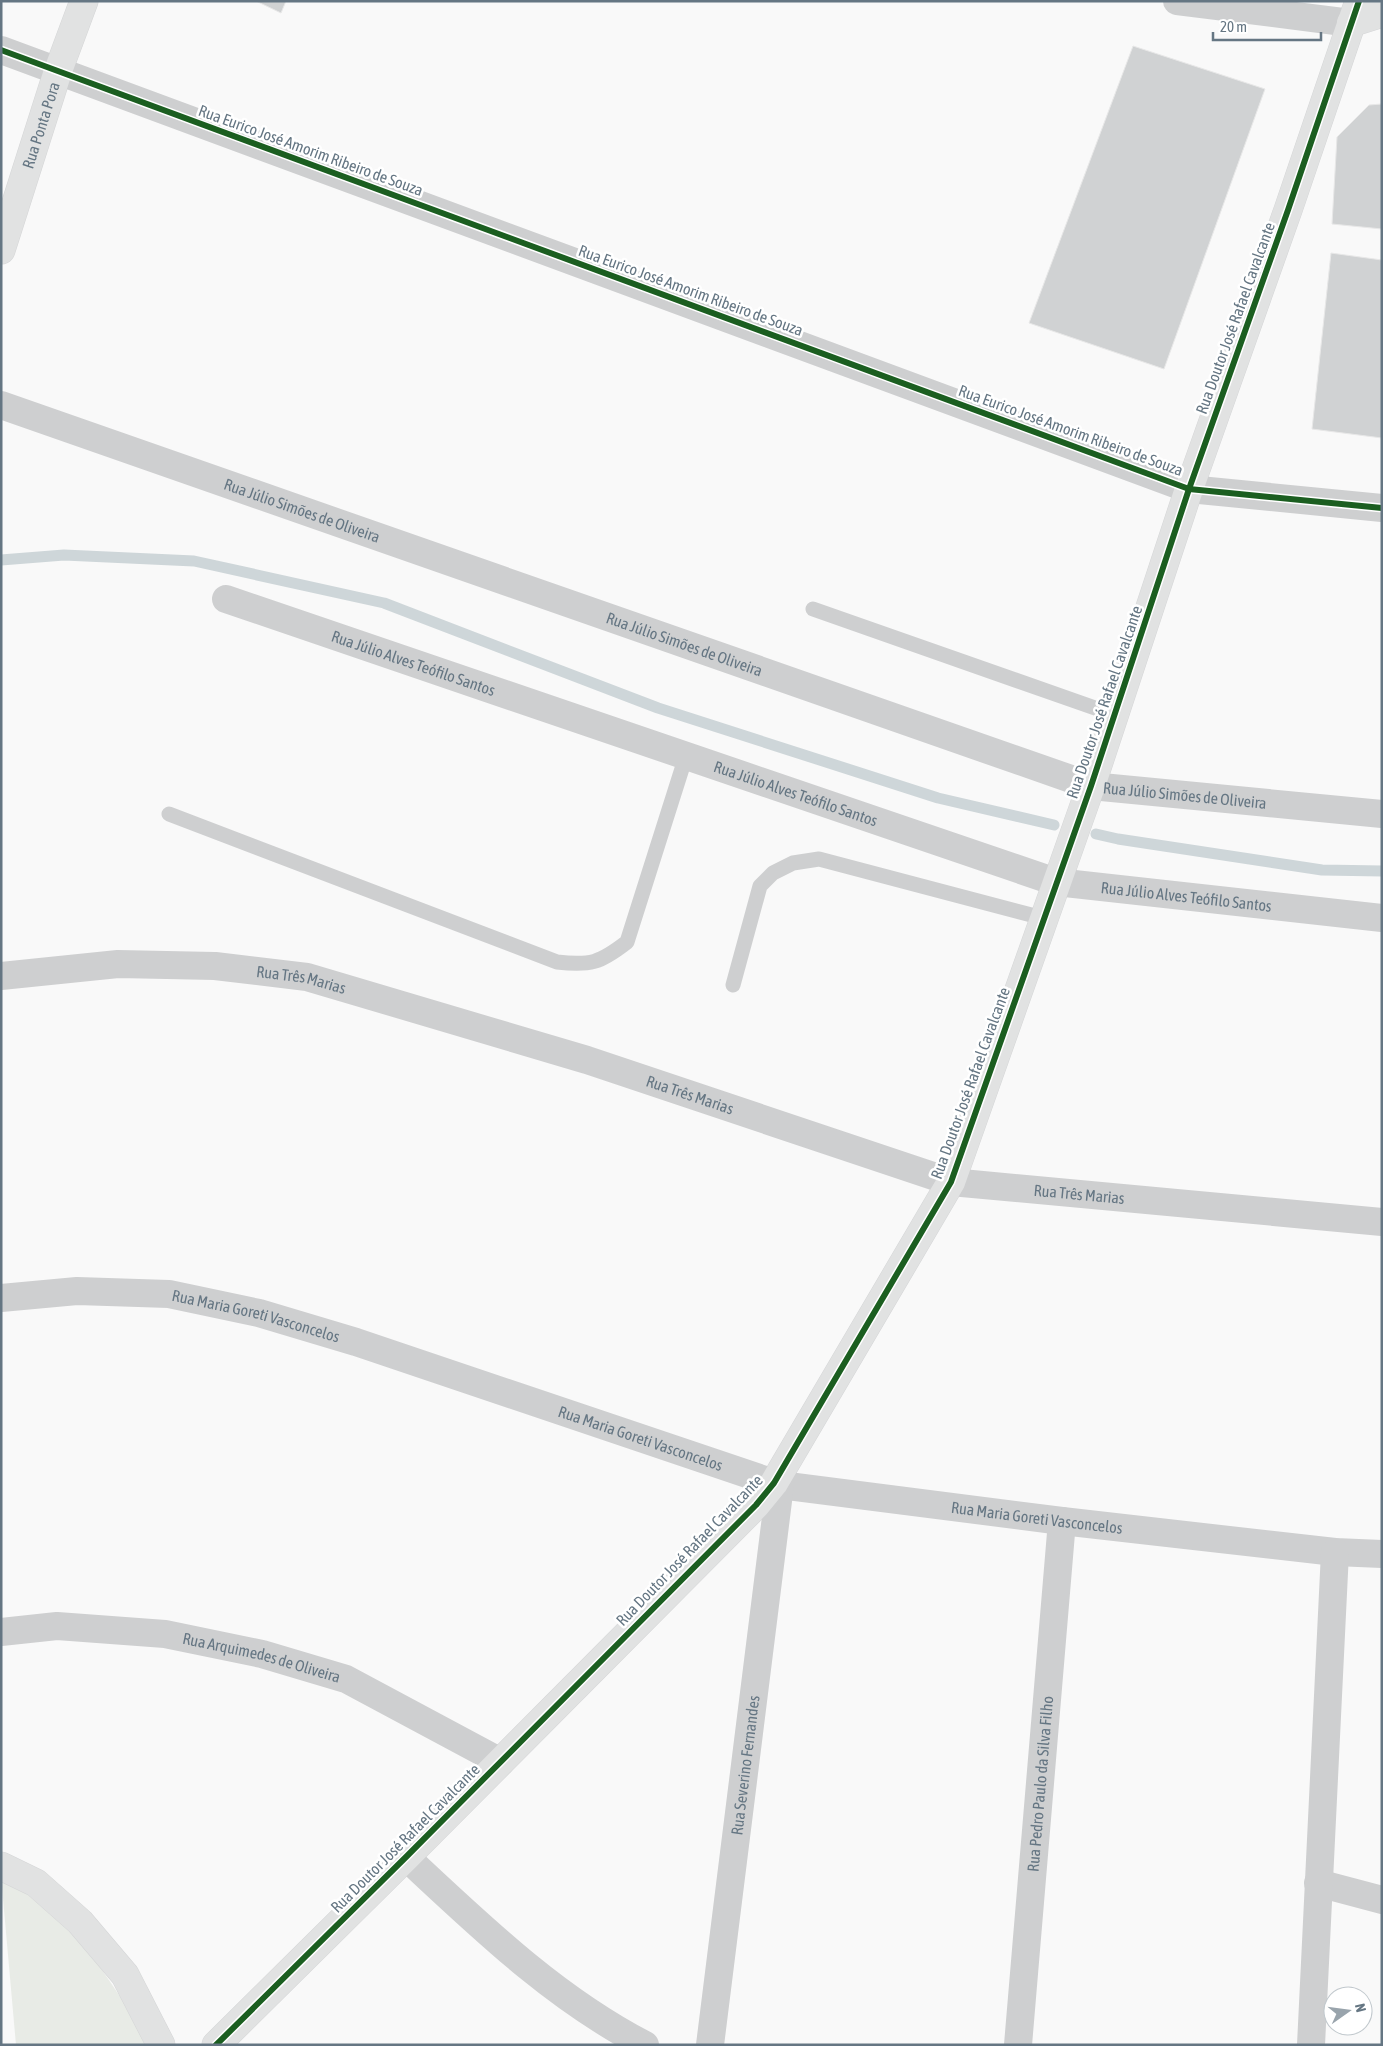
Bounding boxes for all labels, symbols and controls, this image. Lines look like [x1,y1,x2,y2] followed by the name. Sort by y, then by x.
[1213,10,1320,42] scale bar
[1220,18,1247,35] text: 20 m
[19,80,63,171] street label: Rua Ponta Pora
[196,101,426,199] street label: Rua Eurico José Amorim Ribeiro de Souza
[1192,220,1278,416] street label: Rua Doutor José Rafael Cavalcante
[576,241,806,339] street label: Rua Eurico José Amorim Ribeiro de Souza
[956,381,1186,479] street label: Rua Eurico José Amorim Ribeiro de Souza
[222,475,383,546] street label: Rua Júlio Simões de Oliveira
[1063,603,1145,801] street label: Rua Doutor José Rafael Cavalcante
[604,608,765,679] street label: Rua Júlio Simões de Oliveira
[329,627,498,699] street label: Rua Júlio Alves Teófilo Santos
[712,757,880,830] street label: Rua Júlio Alves Teófilo Santos
[1102,778,1267,812] street label: Rua Júlio Simões de Oliveira
[1100,878,1273,915] street label: Rua Júlio Alves Teófilo Santos
[255,962,348,997] street label: Rua Três Marias
[927,985,1013,1181] street label: Rua Doutor José Rafael Cavalcante
[644,1072,736,1118] street label: Rua Três Marias
[1033,1181,1126,1207] street label: Rua Três Marias
[171,1286,342,1346] street label: Rua Maria Goreti Vasconcelos
[556,1402,726,1474] street label: Rua Maria Goreti Vasconcelos
[612,1471,766,1629] street label: Rua Doutor José Rafael Cavalcante
[950,1498,1124,1537] street label: Rua Maria Goreti Vasconcelos
[181,1629,343,1686] street label: Rua Arquimedes de Oliveira
[727,1694,763,1836] street label: Rua Severino Fernandes
[1024,1695,1056,1873] street label: Rua Pedro Paulo da Silva Filho
[327,1760,483,1916] street label: Rua Doutor José Rafael Cavalcante
[1323,1986,1373,2036] north arrow
[1352,2002,1369,2014] text: N

